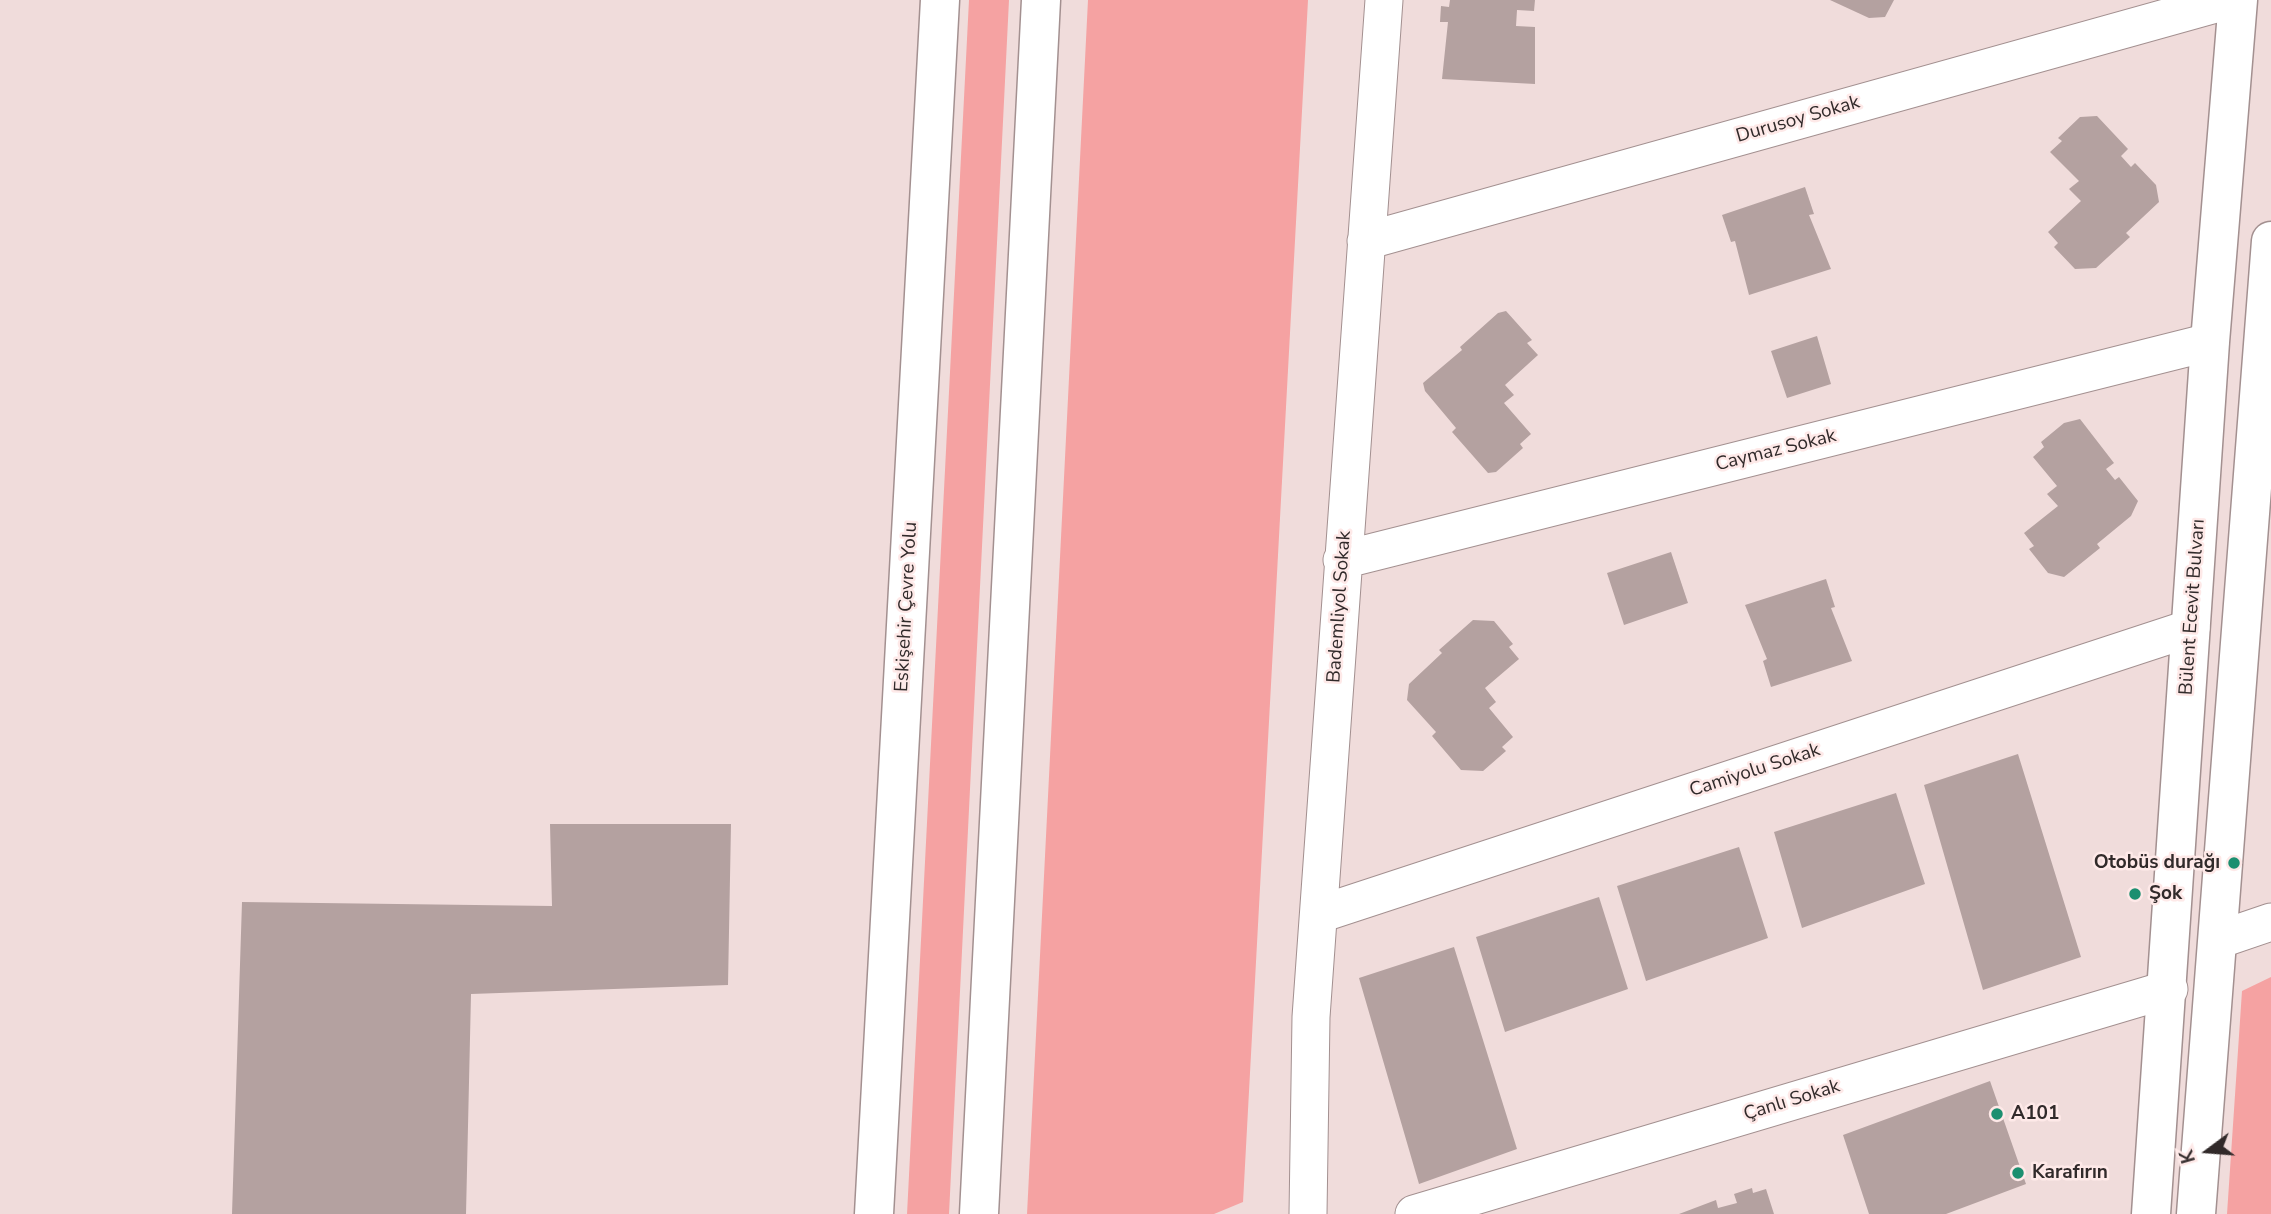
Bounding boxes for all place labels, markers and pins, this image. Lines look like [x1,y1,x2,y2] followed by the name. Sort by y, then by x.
[2094,852,2220,874] place label: Otobüs durağı
[2226,855,2242,871] marker: Otobüs durağı
[2149,883,2182,905] place label: Şok
[2127,886,2143,902] marker: Şok
[2011,1103,2059,1125] place label: A101
[1989,1106,2005,1122] marker: A101
[2032,1162,2108,1184] place label: Karafırın
[2010,1165,2026,1181] marker: Karafırın

